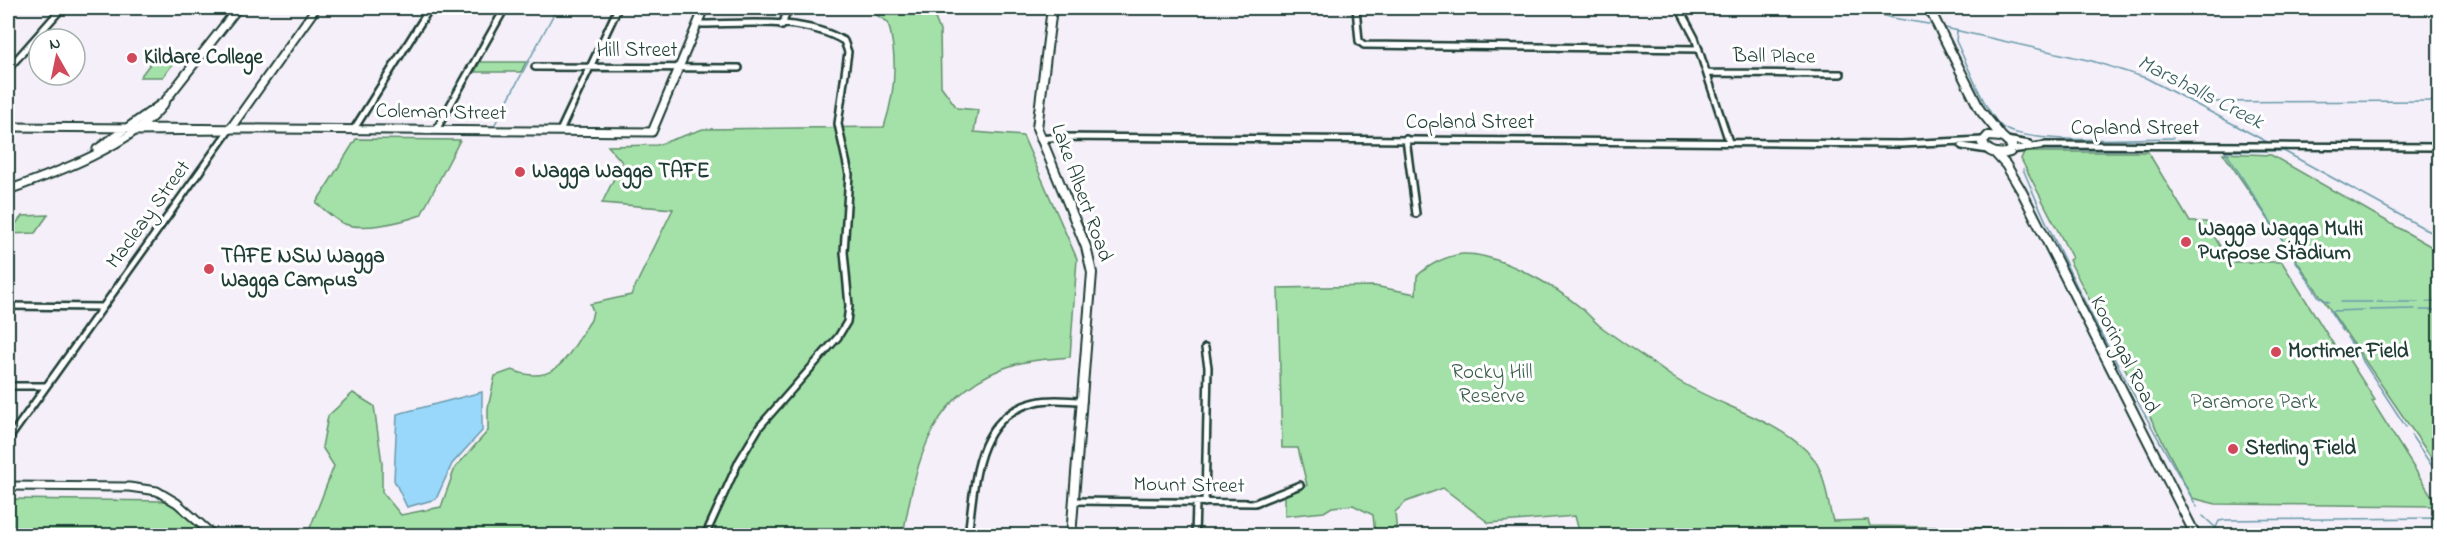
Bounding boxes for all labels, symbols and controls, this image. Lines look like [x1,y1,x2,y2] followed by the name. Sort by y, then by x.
[27,27,87,87] north arrow
[48,31,62,57] text: N
[596,36,678,66] street label: Hill Street
[1732,41,1816,73] street label: Ball Place
[144,43,264,75] place label: Kildare College
[2131,47,2270,139] water label: Marshalls Creek
[125,51,139,65] marker: Kildare College
[375,97,507,129] street label: Coleman Street
[1406,108,1534,138] street label: Copland Street
[2071,114,2199,144] street label: Copland Street
[1042,120,1120,266] street label: Lake Albert Road
[99,155,200,277] street label: Macleay Street
[532,157,710,189] place label: Wagga Wagga TAFE
[513,165,527,179] marker: Wagga Wagga TAFE
[2198,215,2363,269] place label: Wagga Wagga Multi Purpose Stadium
[2179,235,2193,249] marker: Wagga Wagga Multi Purpose Stadium
[221,242,385,298] place label: TAFE NSW Wagga Wagga Campus
[202,262,216,276] marker: TAFE NSW Wagga Wagga Campus
[2080,291,2166,420] street label: Kooringal Road
[2288,337,2409,367] place label: Mortimer Field
[2269,345,2283,359] marker: Mortimer Field
[1451,358,1533,412] park label: Rocky Hill Reserve
[2191,388,2318,418] park label: Paramore Park
[2245,434,2356,466] place label: Sterling Field
[2226,442,2240,456] marker: Sterling Field
[1133,470,1245,502] street label: Mount Street

